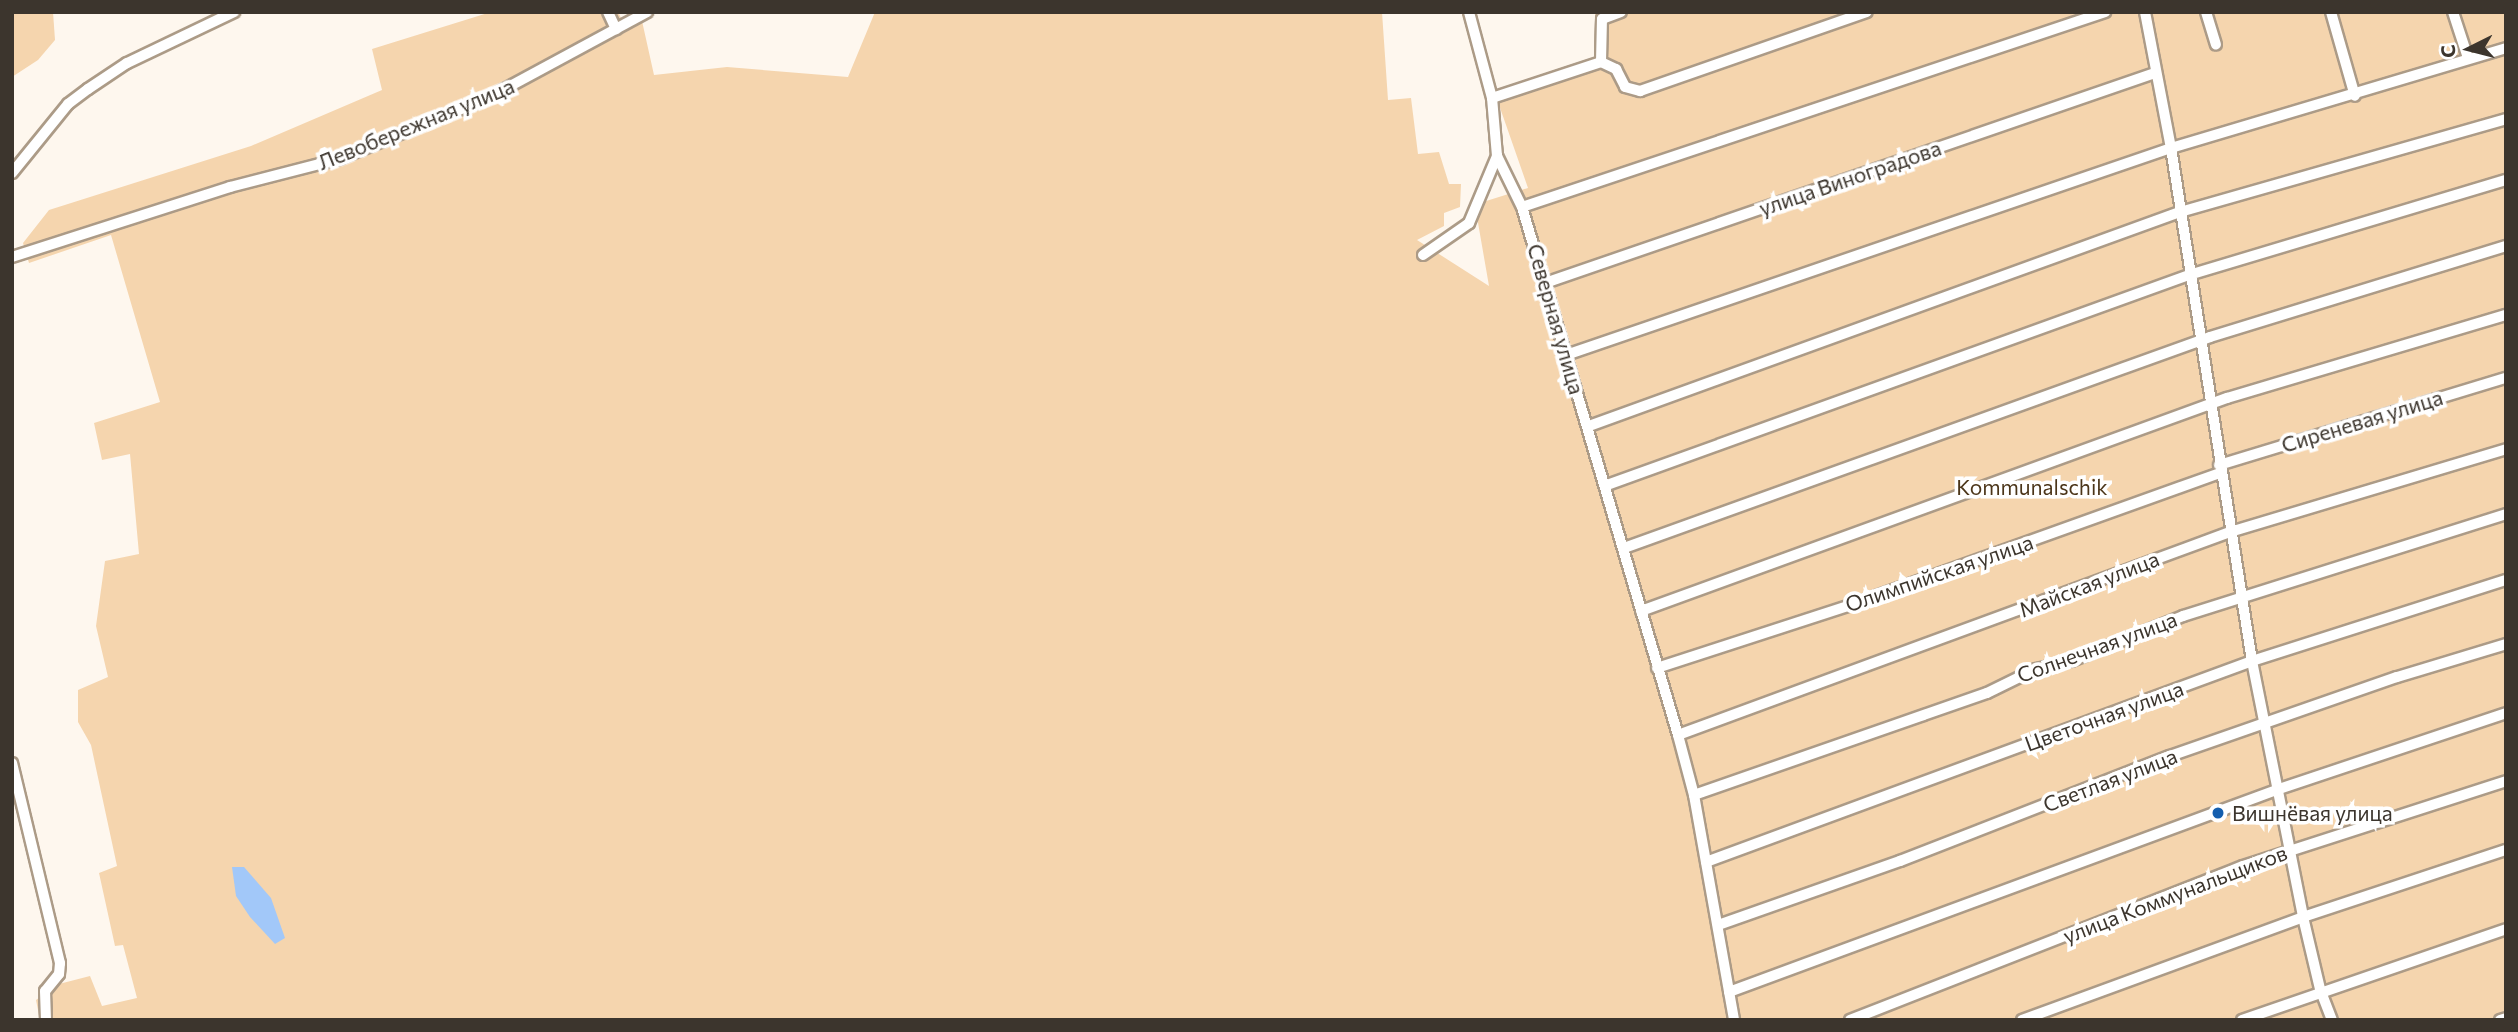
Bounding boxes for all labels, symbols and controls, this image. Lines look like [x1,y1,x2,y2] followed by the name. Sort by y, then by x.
[2434,14,2504,84] north arrow
[2436,44,2460,59] text: С
[314,73,518,175] street label: Левобережная улица
[1756,135,1944,221] street label: улица Виноградова
[1522,241,1590,397] street label: Северная улица
[2278,384,2446,458] street label: Сиреневая улица
[1956,474,2108,500] park label: Kommunalschik
[1842,529,2036,617] street label: Олимпийская улица
[2015,546,2163,622] street label: Майская улица
[2014,606,2180,688] street label: Солнечная улица
[2021,676,2187,756] street label: Цветочная улица
[2039,743,2181,817] street label: Светлая улица
[2232,800,2393,826] place label: Вишнёвая улица
[2210,805,2226,821] marker: Вишнёвая улица
[2059,840,2291,948] street label: улица Коммунальщиков

